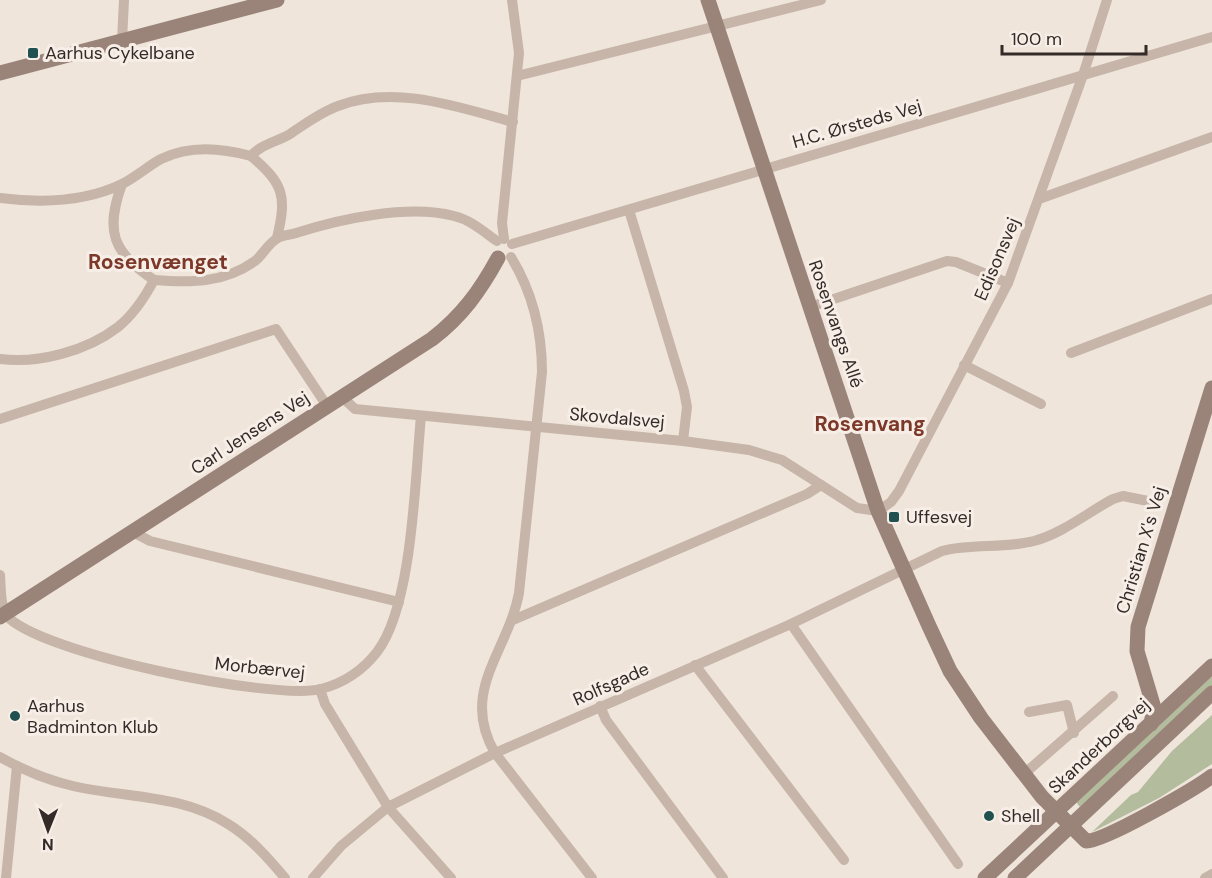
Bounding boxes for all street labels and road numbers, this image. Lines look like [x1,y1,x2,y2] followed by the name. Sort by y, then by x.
[790,94,924,154] street label: H.C. Ørsteds Vej
[969,214,1025,304] street label: Edisonsvej
[803,257,869,391] street label: Rosenvangs Allé
[186,386,314,480] street label: Carl Jensens Vej
[568,402,666,434] street label: Skovdalsvej
[1110,483,1172,617] street label: Christian X's Vej
[214,651,306,685] street label: Morbærvej
[569,657,653,711] street label: Rolfsgade
[1043,693,1155,799] street label: Skanderborgvej

